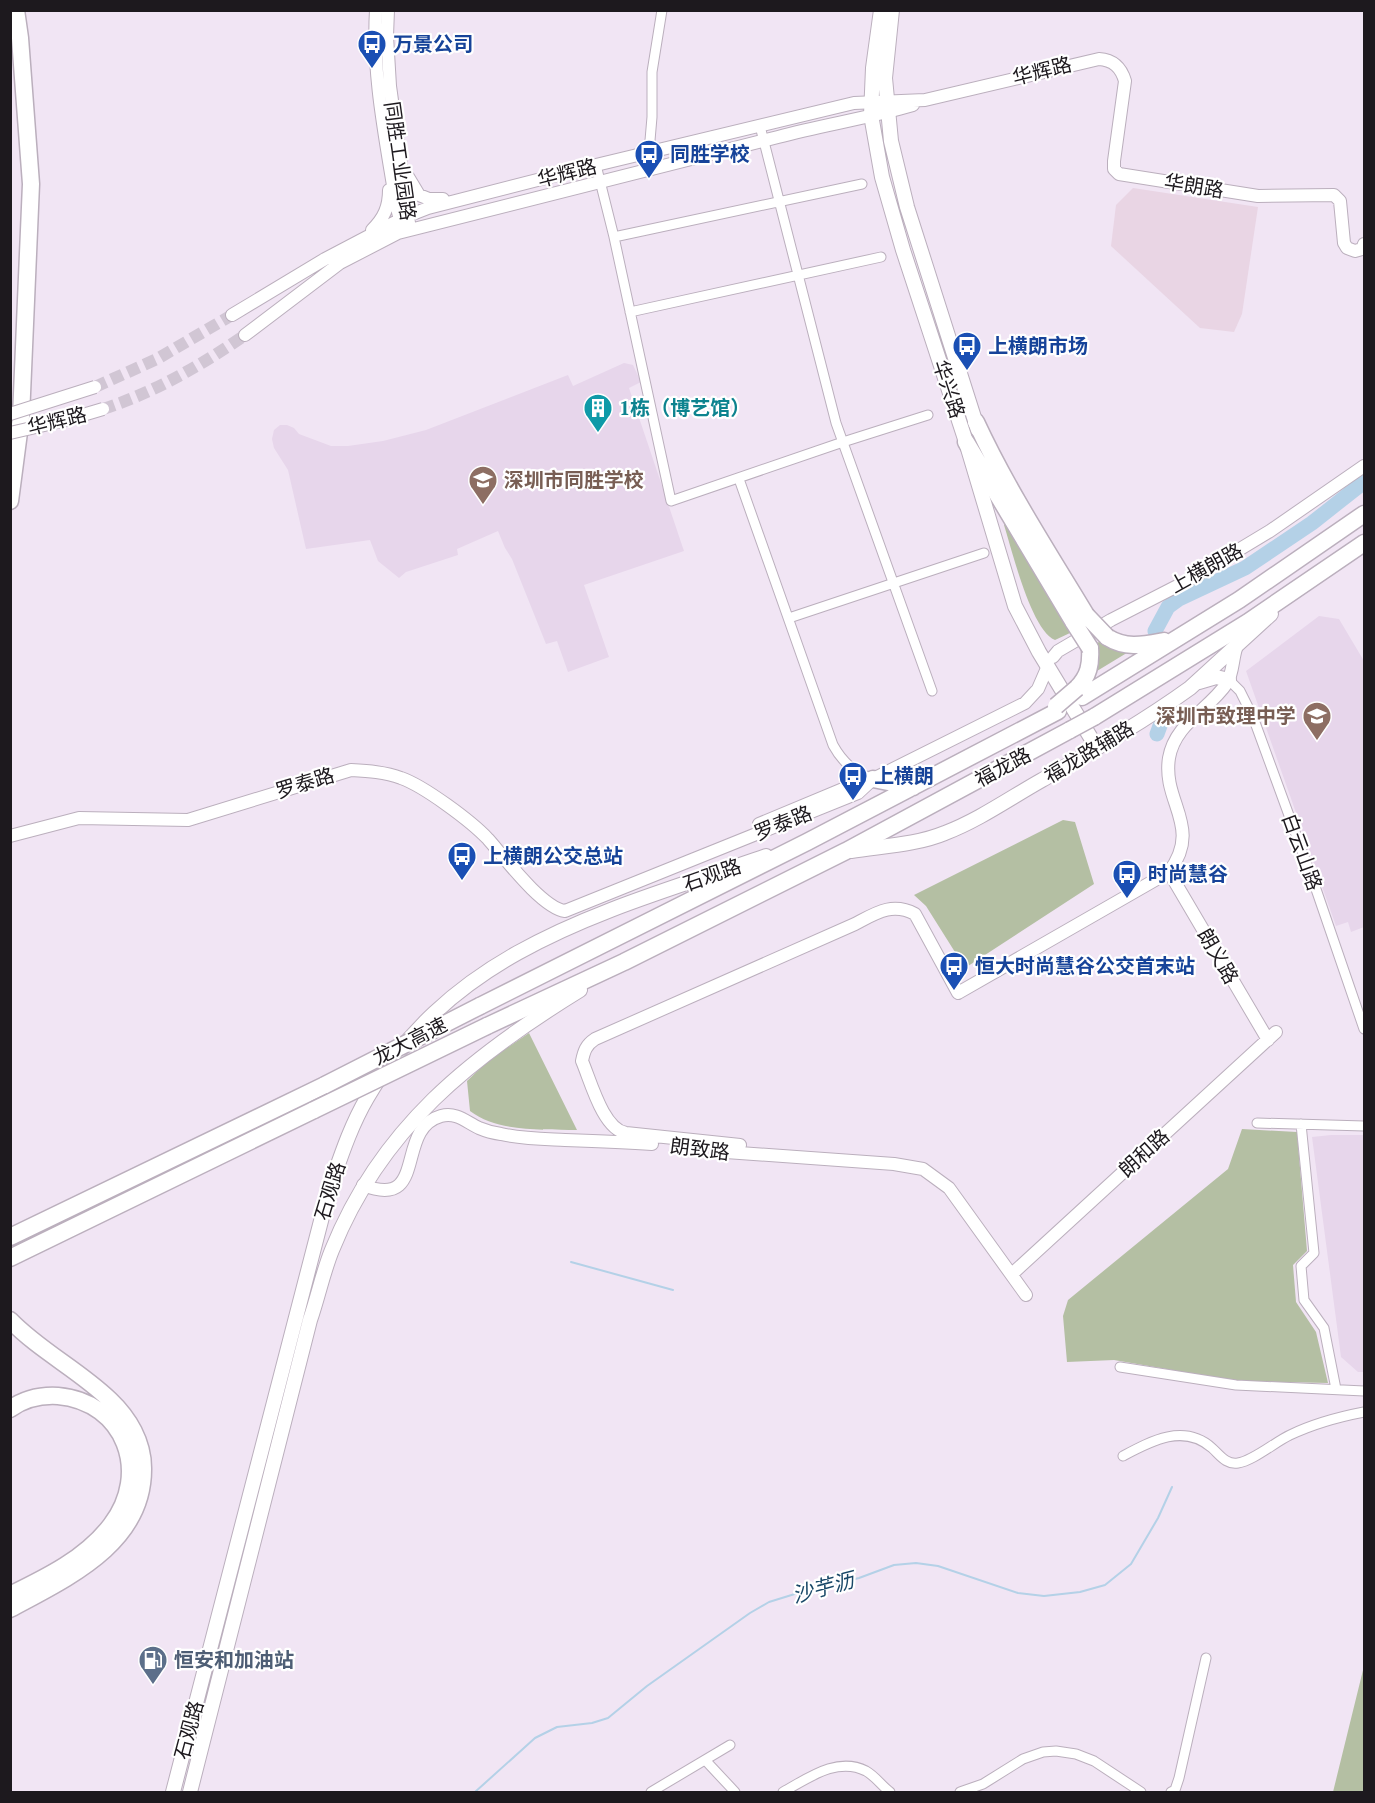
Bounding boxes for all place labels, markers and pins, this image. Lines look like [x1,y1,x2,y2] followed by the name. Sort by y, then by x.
[356,28,388,70] bus stop icon: 万景公司
[393,30,473,57] place label: 万景公司
[633,138,665,180] bus stop icon: 同胜学校
[670,140,750,167] place label: 同胜学校
[951,330,983,372] bus stop icon: 上横朗市场
[988,332,1088,359] place label: 上横朗市场
[582,392,614,434] building icon: 1栋（博艺馆）
[619,394,750,421] place label: 1栋（博艺馆）
[467,464,499,506] school or university icon: 深圳市同胜学校
[504,466,644,493] place label: 深圳市同胜学校
[1301,700,1333,742] school or university icon: 深圳市致理中学
[1156,702,1296,729] place label: 深圳市致理中学
[837,760,869,802] bus stop icon: 上横朗
[874,762,934,789] place label: 上横朗
[446,840,478,882] bus stop icon: 上横朗公交总站
[483,842,623,869] place label: 上横朗公交总站
[1111,858,1143,900] bus stop icon: 时尚慧谷
[1148,860,1228,887] place label: 时尚慧谷
[938,950,970,992] bus stop icon: 恒大时尚慧谷公交首末站
[975,952,1195,979] place label: 恒大时尚慧谷公交首末站
[137,1644,169,1686] fuel station icon: 恒安和加油站
[174,1646,294,1673] place label: 恒安和加油站

